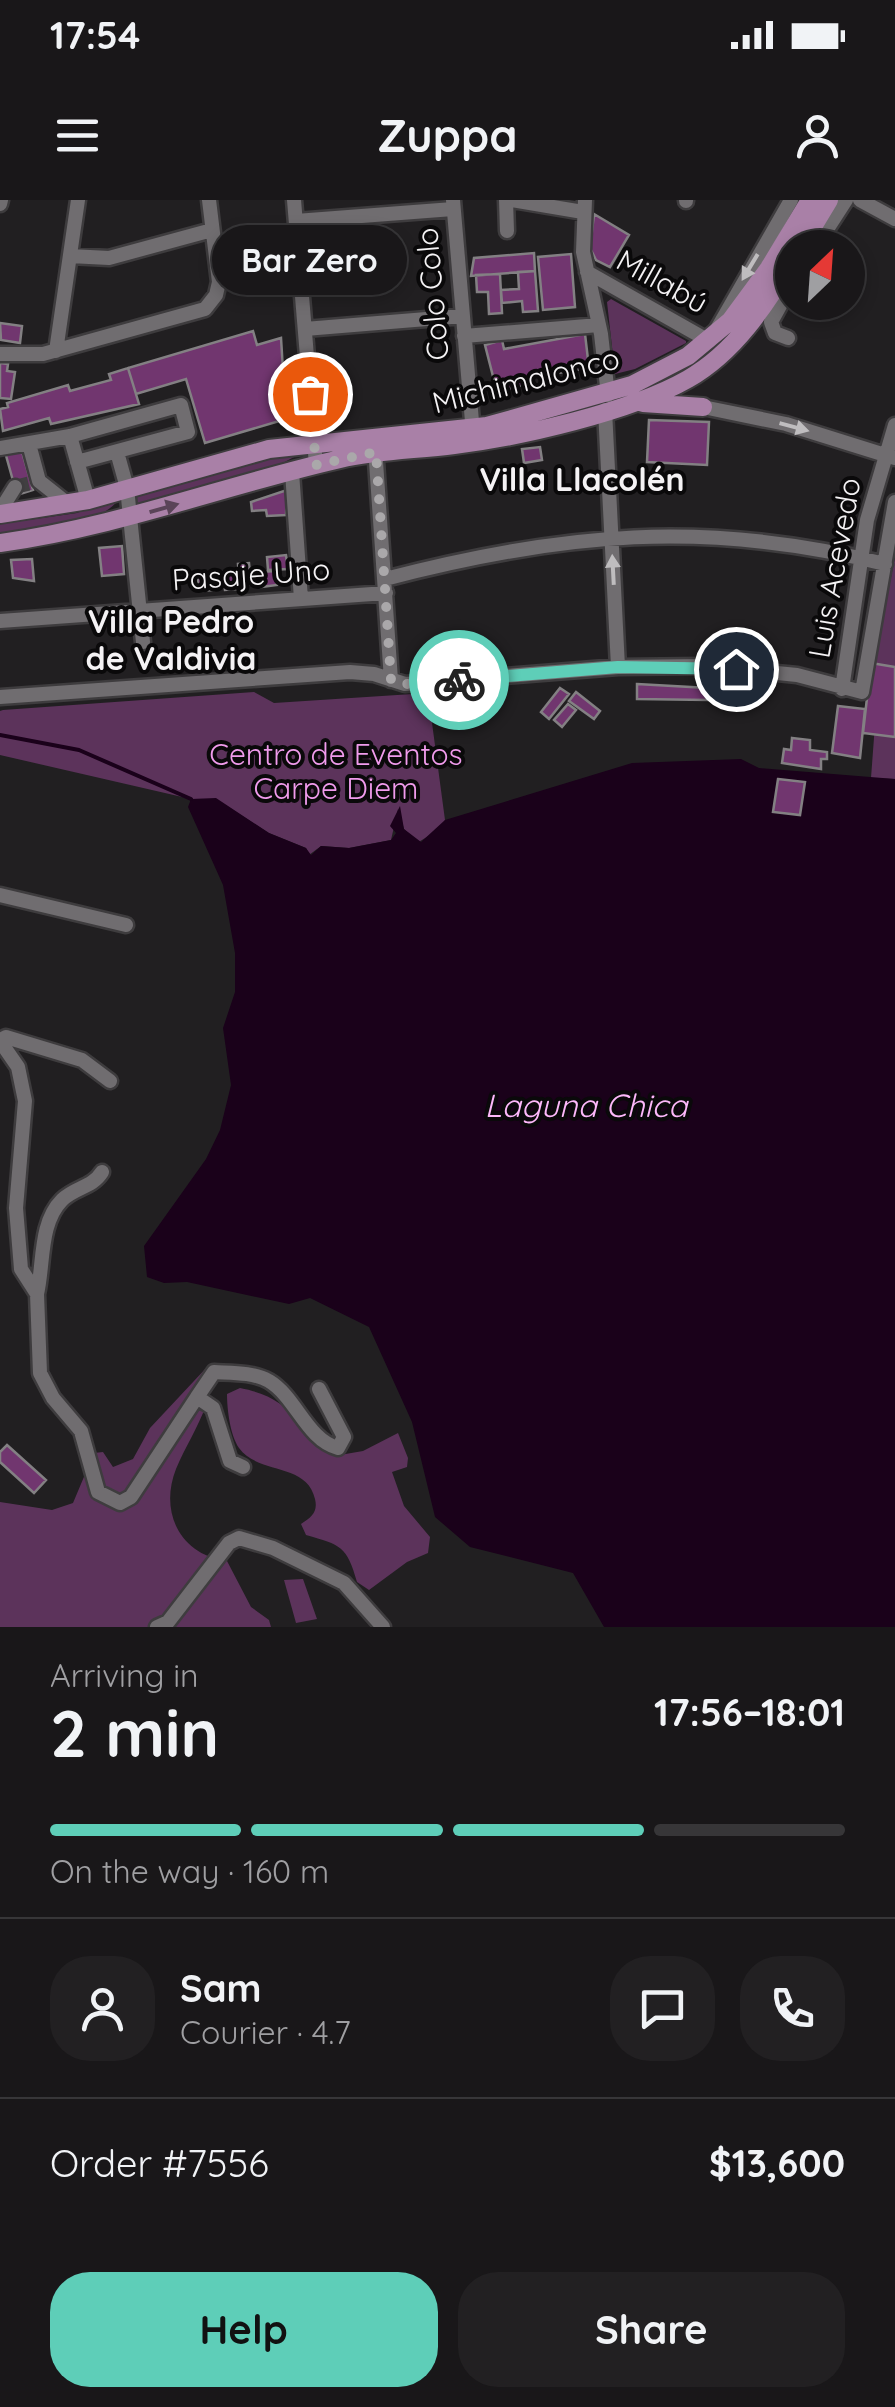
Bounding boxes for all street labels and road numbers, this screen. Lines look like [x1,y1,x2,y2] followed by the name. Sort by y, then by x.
[407,226,457,362] street label: Colo Colo
[610,241,715,322] street label: Millabú
[428,338,623,422] street label: Michimalonco
[799,475,869,661] street label: Luis Acevedo
[171,550,331,598] street label: Pasaje Uno

